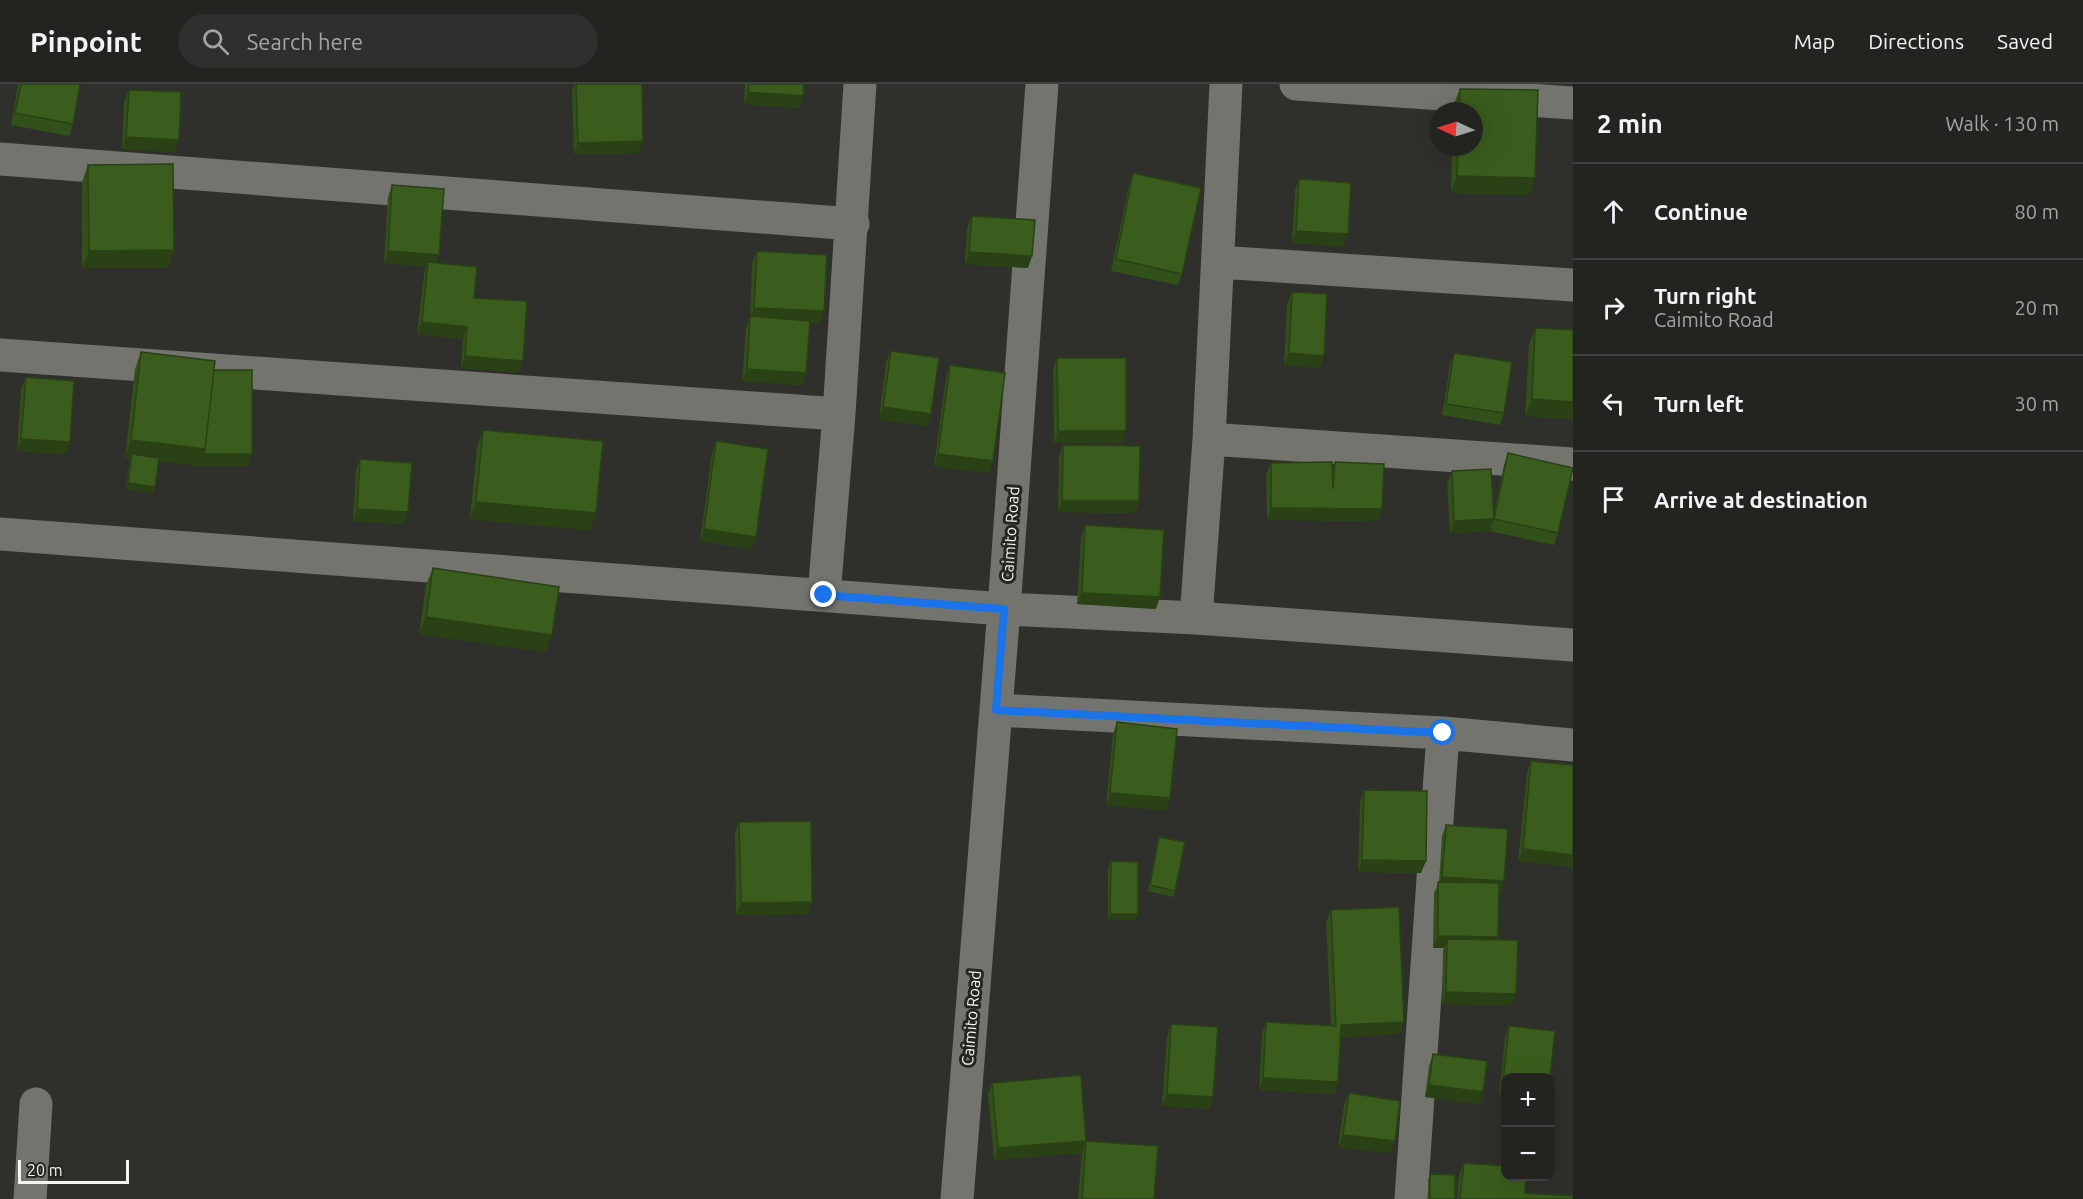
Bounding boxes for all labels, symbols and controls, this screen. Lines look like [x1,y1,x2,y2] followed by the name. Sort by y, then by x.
[178,14,598,68] search box
[199,25,232,58] icon: search
[30,26,142,57] text: Pinpoint
[247,29,363,54] text: Search here
[1794,29,1835,53] text: Map
[1868,29,1964,53] text: Directions
[1997,29,2053,53] text: Saved
[1429,102,1483,156] north arrow
[1597,109,1663,138] text: 2 min
[1946,112,2059,135] text: Walk · 130 m
[1597,195,1630,228] icon: ahead
[1654,199,1748,224] text: Continue
[2015,200,2059,223] text: 80 m
[1654,283,1756,308] text: Turn right
[1597,291,1630,324] icon: right
[2015,296,2059,319] text: 20 m
[1654,308,1774,331] text: Caimito Road
[1597,387,1630,420] icon: left
[1654,391,1744,416] text: Turn left
[2015,392,2059,415] text: 30 m
[1597,483,1630,516] icon: arrive
[998,486,1022,582] street label: Caimito Road
[1654,487,1868,512] text: Arrive at destination
[810,581,836,607] route end
[1429,719,1455,745] route start
[958,969,984,1067] street label: Caimito Road
[1501,1073,1555,1181] map controls
[1501,1073,1555,1127] button: +
[1501,1127,1555,1181] button: −
[18,1157,129,1184] scale bar
[27,1161,63,1179] text: 20 m

